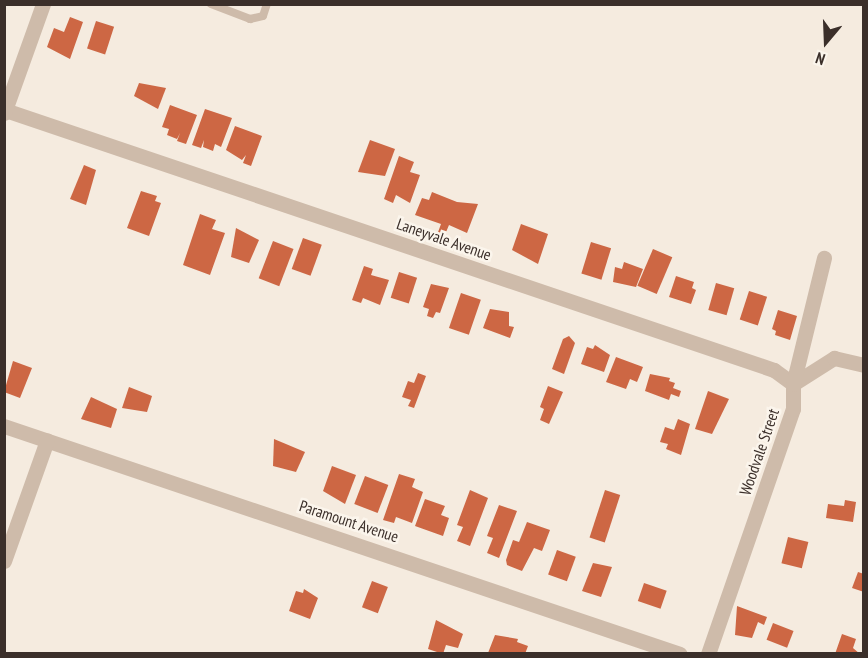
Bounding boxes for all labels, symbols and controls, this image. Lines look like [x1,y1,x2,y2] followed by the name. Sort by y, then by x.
[796,12,856,72] north arrow
[813,48,827,70] text: N
[394,214,494,264] street label: Laneyvale Avenue
[735,406,783,498] street label: Woodvale Street
[297,496,401,546] street label: Paramount Avenue

